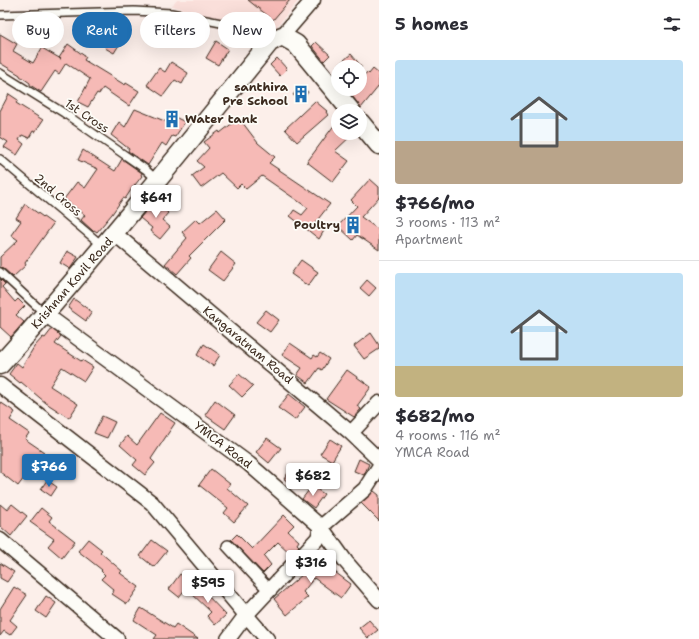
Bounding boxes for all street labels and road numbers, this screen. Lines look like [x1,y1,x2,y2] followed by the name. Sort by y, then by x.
[62,95,112,137] street label: 1st Cross
[31,170,85,220] street label: 2nd Cross
[28,233,117,332] street label: Krishnan Kovil Road
[199,302,297,388] street label: Kangaratnam Road
[191,418,256,472] street label: YMCA Road

